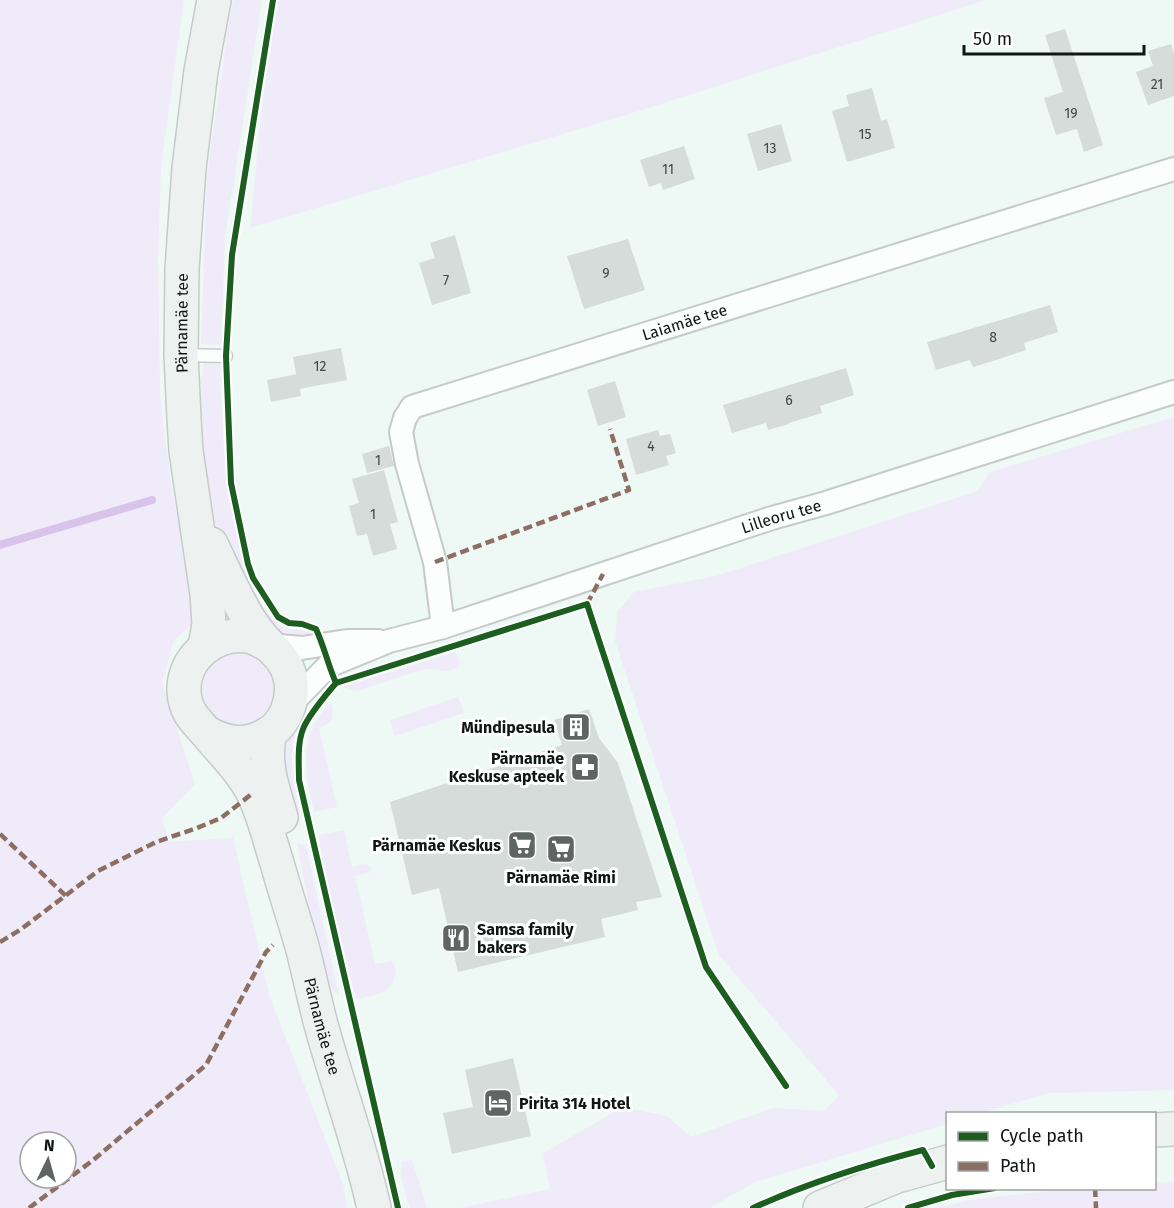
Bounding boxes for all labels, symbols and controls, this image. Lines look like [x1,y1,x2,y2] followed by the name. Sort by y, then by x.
[964,18,1144,56] scale bar
[973,28,1012,50] text: 50 m
[1151,76,1163,93] house number: 21
[1064,105,1078,122] house number: 19
[858,126,872,143] house number: 15
[763,140,777,157] house number: 13
[662,161,674,178] house number: 11
[602,265,610,282] house number: 9
[443,272,449,289] house number: 7
[171,273,191,373] street label: Pärnamäe tee
[640,300,729,344] street label: Laiamäe tee
[989,329,997,346] house number: 8
[314,358,327,375] house number: 12
[785,392,793,409] house number: 6
[647,438,655,455] house number: 4
[375,452,381,469] house number: 1
[739,495,823,537] street label: Lilleoru tee
[370,506,376,523] house number: 1
[560,711,592,743] building icon: Mündipesula
[461,718,555,737] place label: Mündipesula
[449,749,564,786] place label: Pärnamäe Keskuse apteek
[569,751,601,783] pharmacy icon: Pärnamäe Keskuse apteek
[506,829,538,861] supermarket icon: Pärnamäe Keskus
[545,833,577,865] supermarket icon: Pärnamäe Rimi
[372,836,501,855] place label: Pärnamäe Keskus
[506,868,616,887] place label: Pärnamäe Rimi
[477,920,574,957] place label: Samsa family bakers
[440,922,472,954] restaurant icon: Samsa family bakers
[300,976,345,1077] street label: Pärnamäe tee
[482,1087,514,1119] hotel icon: Pirita 314 Hotel
[519,1094,631,1113] place label: Pirita 314 Hotel
[946,1112,1156,1190] legend
[1000,1125,1084,1147] text: Cycle path
[18,1130,78,1190] north arrow
[43,1136,55,1155] text: N
[1000,1155,1036,1177] text: Path

